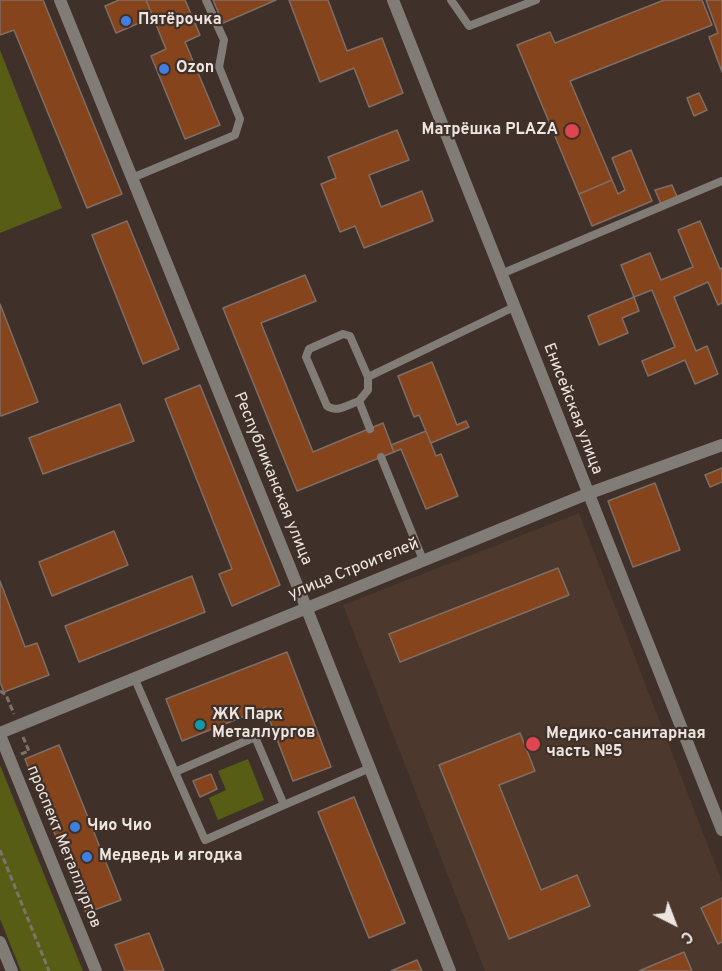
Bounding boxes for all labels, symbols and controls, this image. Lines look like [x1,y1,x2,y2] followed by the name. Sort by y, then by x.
[138,11,222,31] place label: Пятёрочка
[119,14,133,28] marker: Пятёрочка
[176,59,214,79] place label: Ozon
[157,62,171,76] marker: Ozon
[422,121,558,141] place label: Матрёшка PLAZA
[563,122,581,140] marker: Матрёшка PLAZA
[538,341,606,477] street label: Енисейская улица
[228,390,316,568] street label: Республиканская улица
[286,535,422,605] street label: улица Строителей
[212,706,316,744] place label: ЖК Парк Металлургов
[193,718,207,732] marker: ЖК Парк Металлургов
[546,725,706,763] place label: Медико-санитарная часть №5
[524,735,542,753] marker: Медико-санитарная часть №5
[22,763,104,931] street label: проспект Металлургов
[87,817,152,837] place label: Чио Чио
[68,820,82,834] marker: Чио Чио
[99,847,242,867] place label: Медведь и ягодка
[80,850,94,864] marker: Медведь и ягодка
[644,893,704,953] north arrow
[676,926,697,947] text: С

